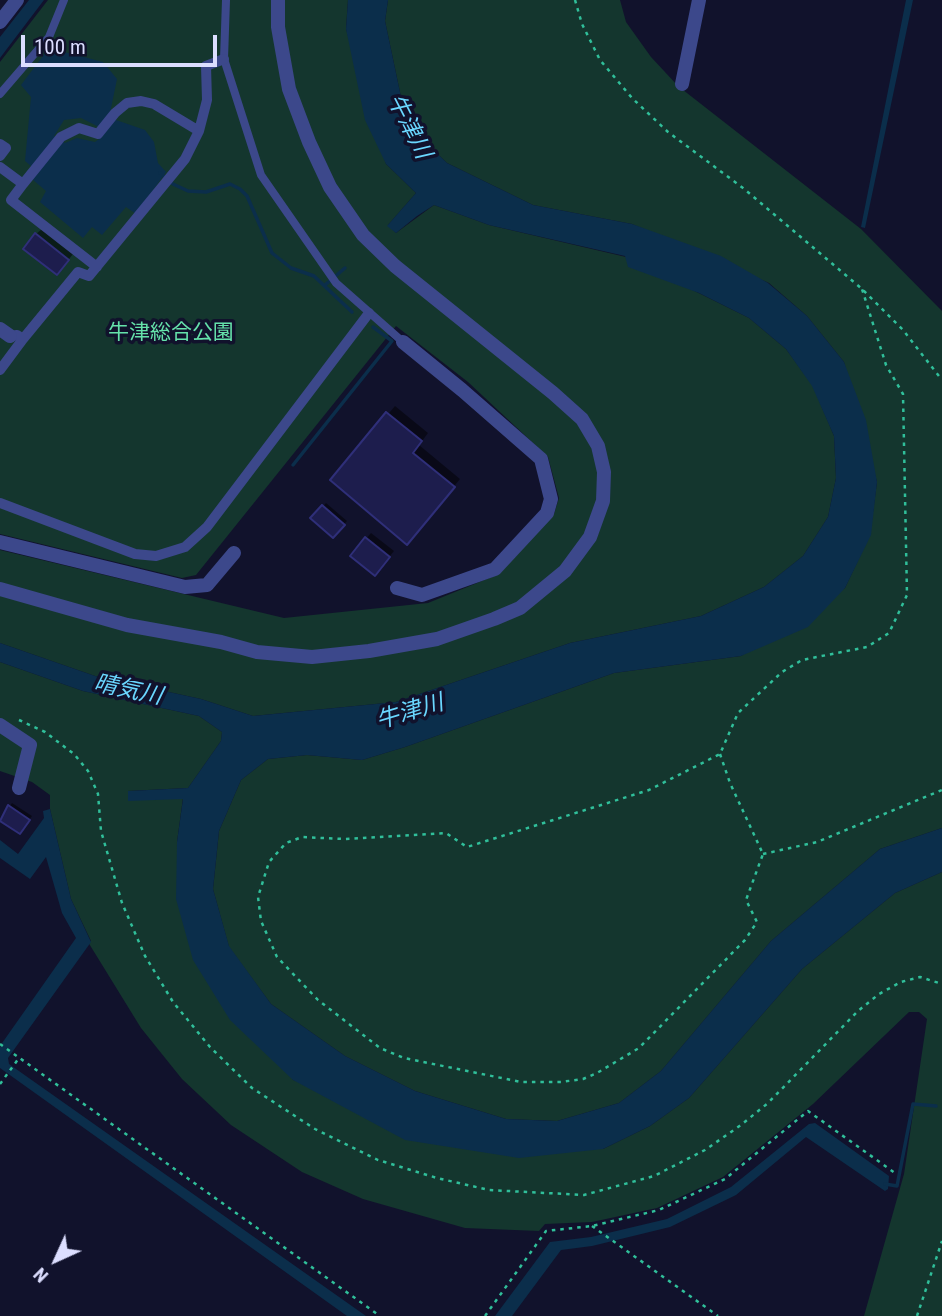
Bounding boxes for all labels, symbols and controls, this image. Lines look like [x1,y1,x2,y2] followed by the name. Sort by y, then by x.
[24,21,220,65] scale bar
[34,35,86,59] text: 100 m
[380,90,436,164] water label: 牛津川
[108,321,234,347] park label: 牛津総合公園
[91,670,165,712] water label: 晴気川
[373,690,447,736] water label: 牛津川
[21,1225,91,1295] north arrow
[29,1263,53,1287] text: N

